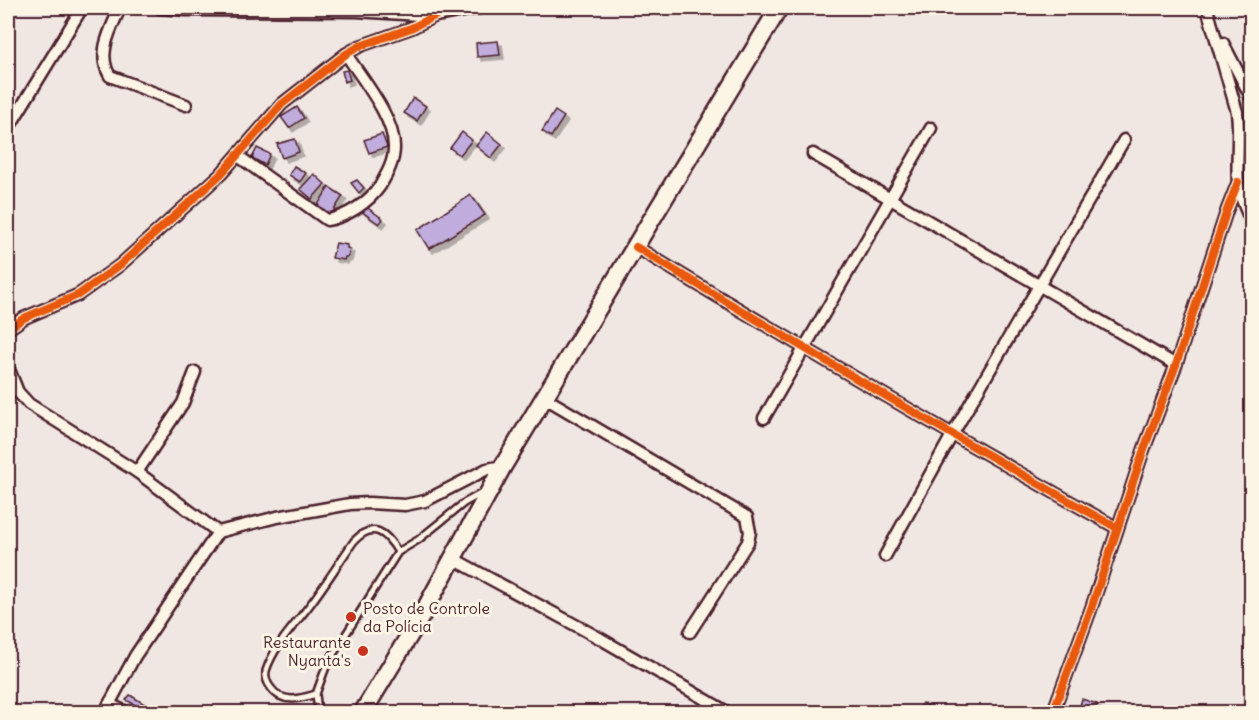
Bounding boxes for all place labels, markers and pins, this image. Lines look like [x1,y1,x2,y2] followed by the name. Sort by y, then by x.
[363,598,490,636] place label: Posto de Controle da Polícia
[344,610,358,624] marker: Posto de Controle da Polícia
[263,632,351,670] place label: Restaurante Nyanta's
[356,644,370,658] marker: Restaurante Nyanta's

